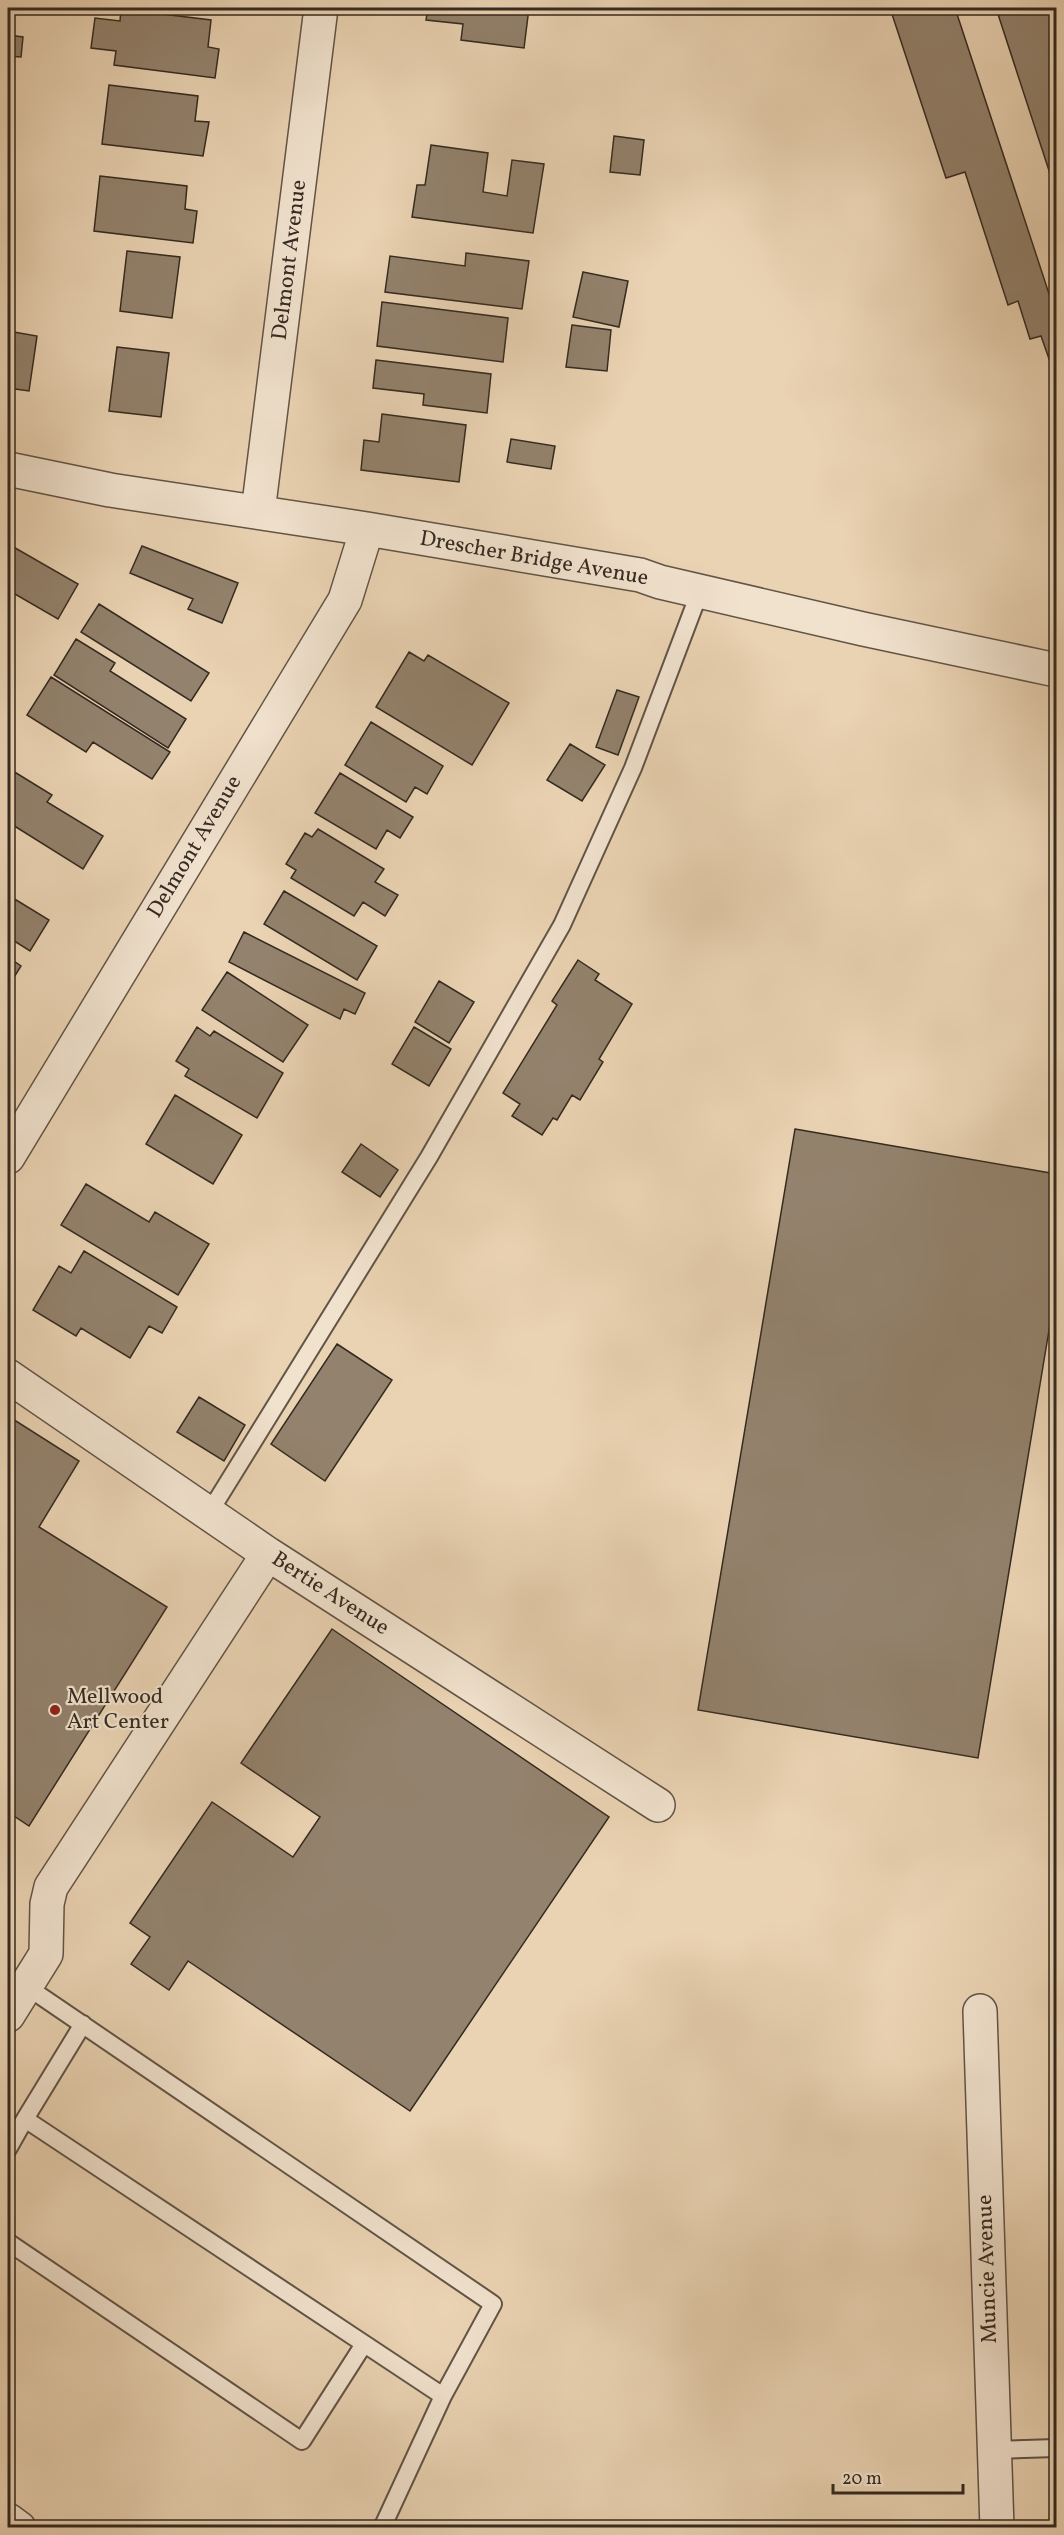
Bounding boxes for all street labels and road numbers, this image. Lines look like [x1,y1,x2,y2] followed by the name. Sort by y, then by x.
[265,178,315,342] street label: Delmont Avenue
[417,524,651,594] street label: Drescher Bridge Avenue
[140,770,250,924] street label: Delmont Avenue
[265,1544,395,1644] street label: Bertie Avenue
[970,2194,1006,2344] street label: Muncie Avenue

